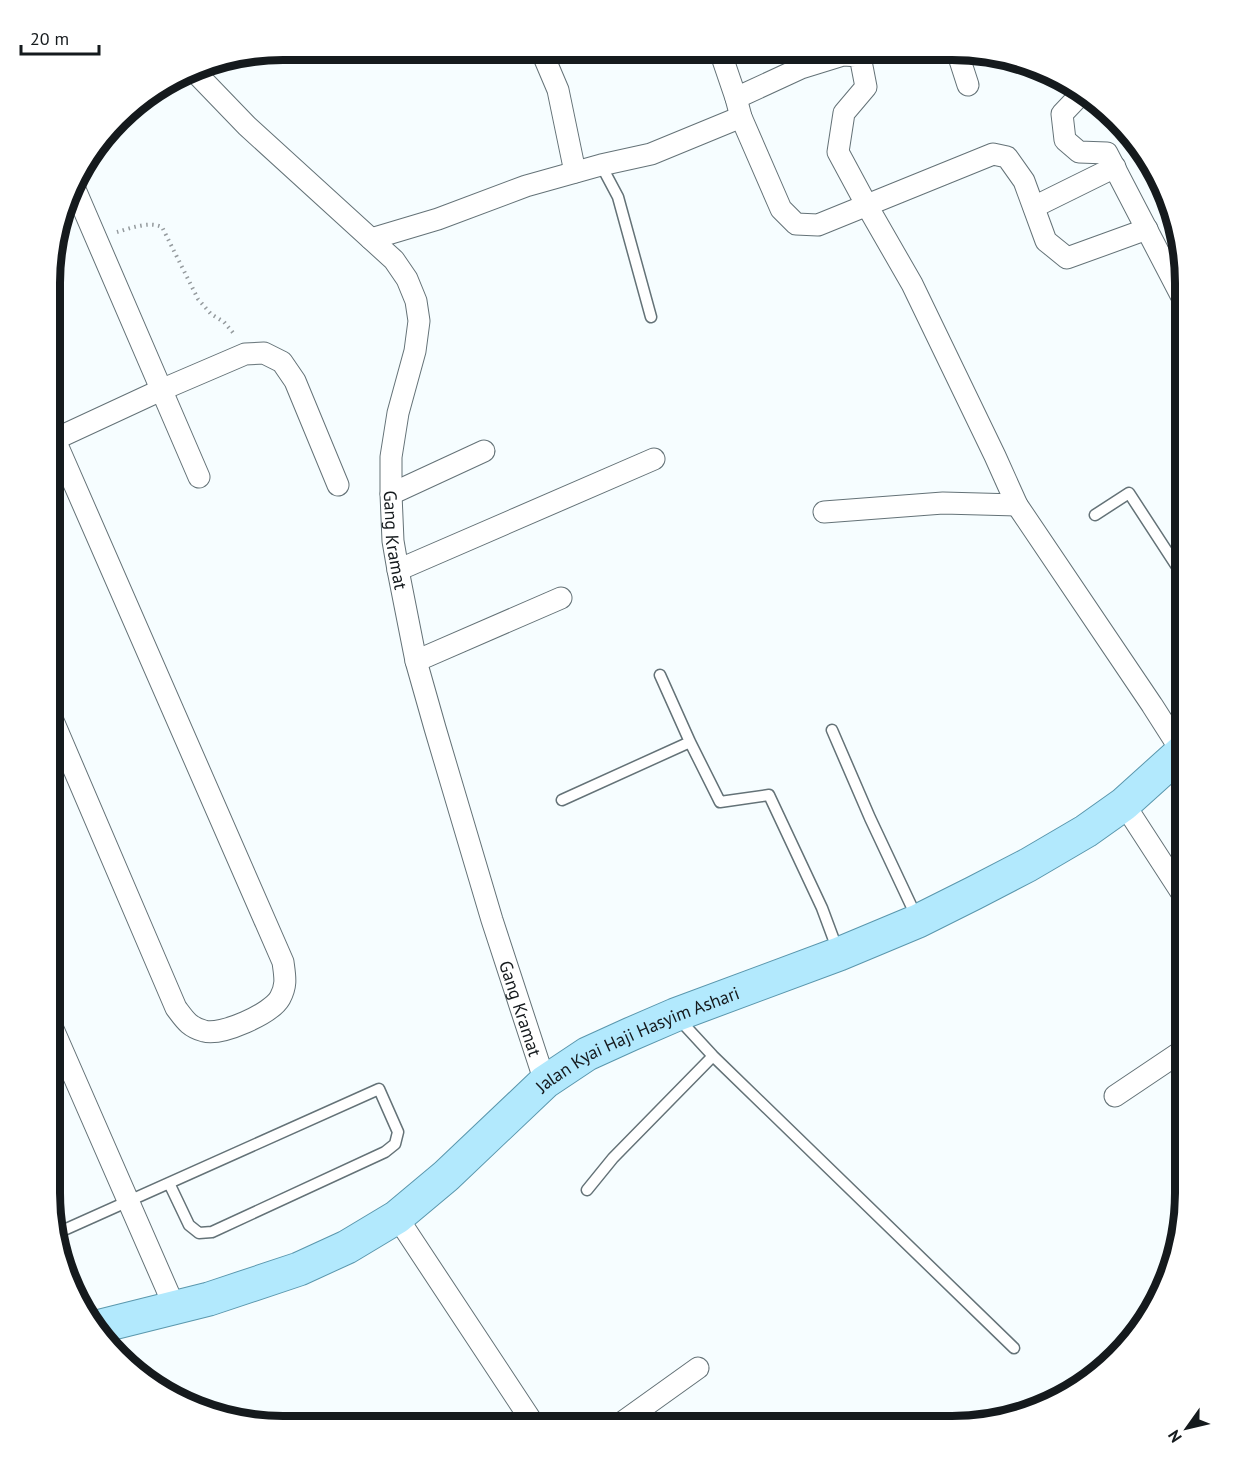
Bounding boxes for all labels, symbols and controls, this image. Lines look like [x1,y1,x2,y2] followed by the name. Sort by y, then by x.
[21,18,99,56] scale bar
[30,27,69,50] text: 20 m
[379,490,413,591] street label: Gang Kramat
[495,958,547,1059] street label: Gang Kramat
[529,981,742,1098] street label: Jalan Kyai Haji Hasyim Ashari
[1157,1398,1217,1458] north arrow
[1163,1426,1186,1446] text: N

